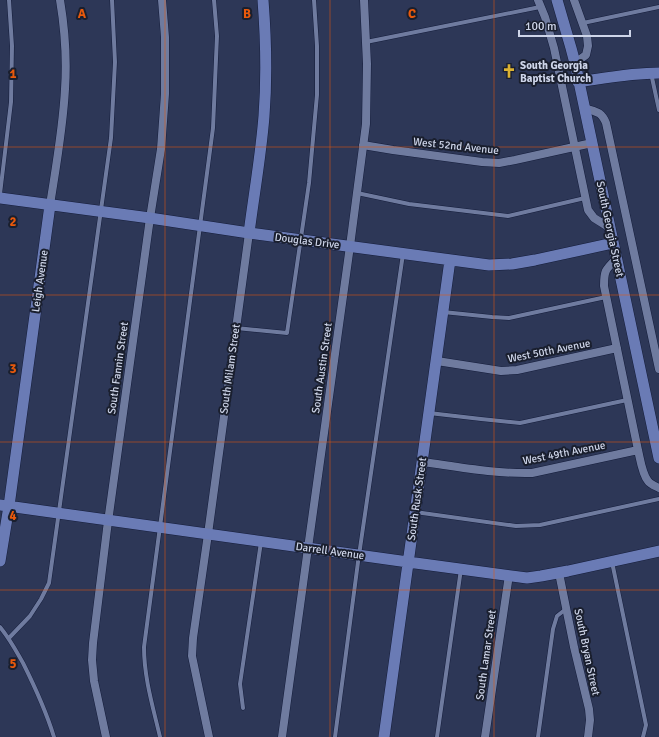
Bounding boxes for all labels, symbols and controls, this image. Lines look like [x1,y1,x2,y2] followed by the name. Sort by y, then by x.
[78,6,87,22] text: A
[243,6,251,22] text: B
[408,6,416,22] text: C
[519,12,630,38] scale bar
[525,19,557,34] text: 100 m
[520,59,591,85] place label: South Georgia Baptist Church
[501,63,517,79] church icon: South Georgia Baptist Church
[9,66,17,82] text: 1
[413,135,499,157] street label: West 52nd Avenue
[593,180,627,278] street label: South Georgia Street
[9,214,17,230] text: 2
[274,231,340,251] street label: Douglas Drive
[29,249,51,313] street label: Leigh Avenue
[105,321,131,415] street label: South Fannin Street
[309,322,335,414] street label: South Austin Street
[217,323,243,415] street label: South Milam Street
[507,337,591,365] street label: West 50th Avenue
[9,361,17,377] text: 3
[522,439,606,467] street label: West 49th Avenue
[405,456,429,541] street label: South Rusk Street
[9,508,17,524] text: 4
[295,540,365,562] street label: Darrell Avenue
[571,607,603,697] street label: South Bryan Street
[473,609,499,701] street label: South Lamar Street
[9,656,17,672] text: 5

